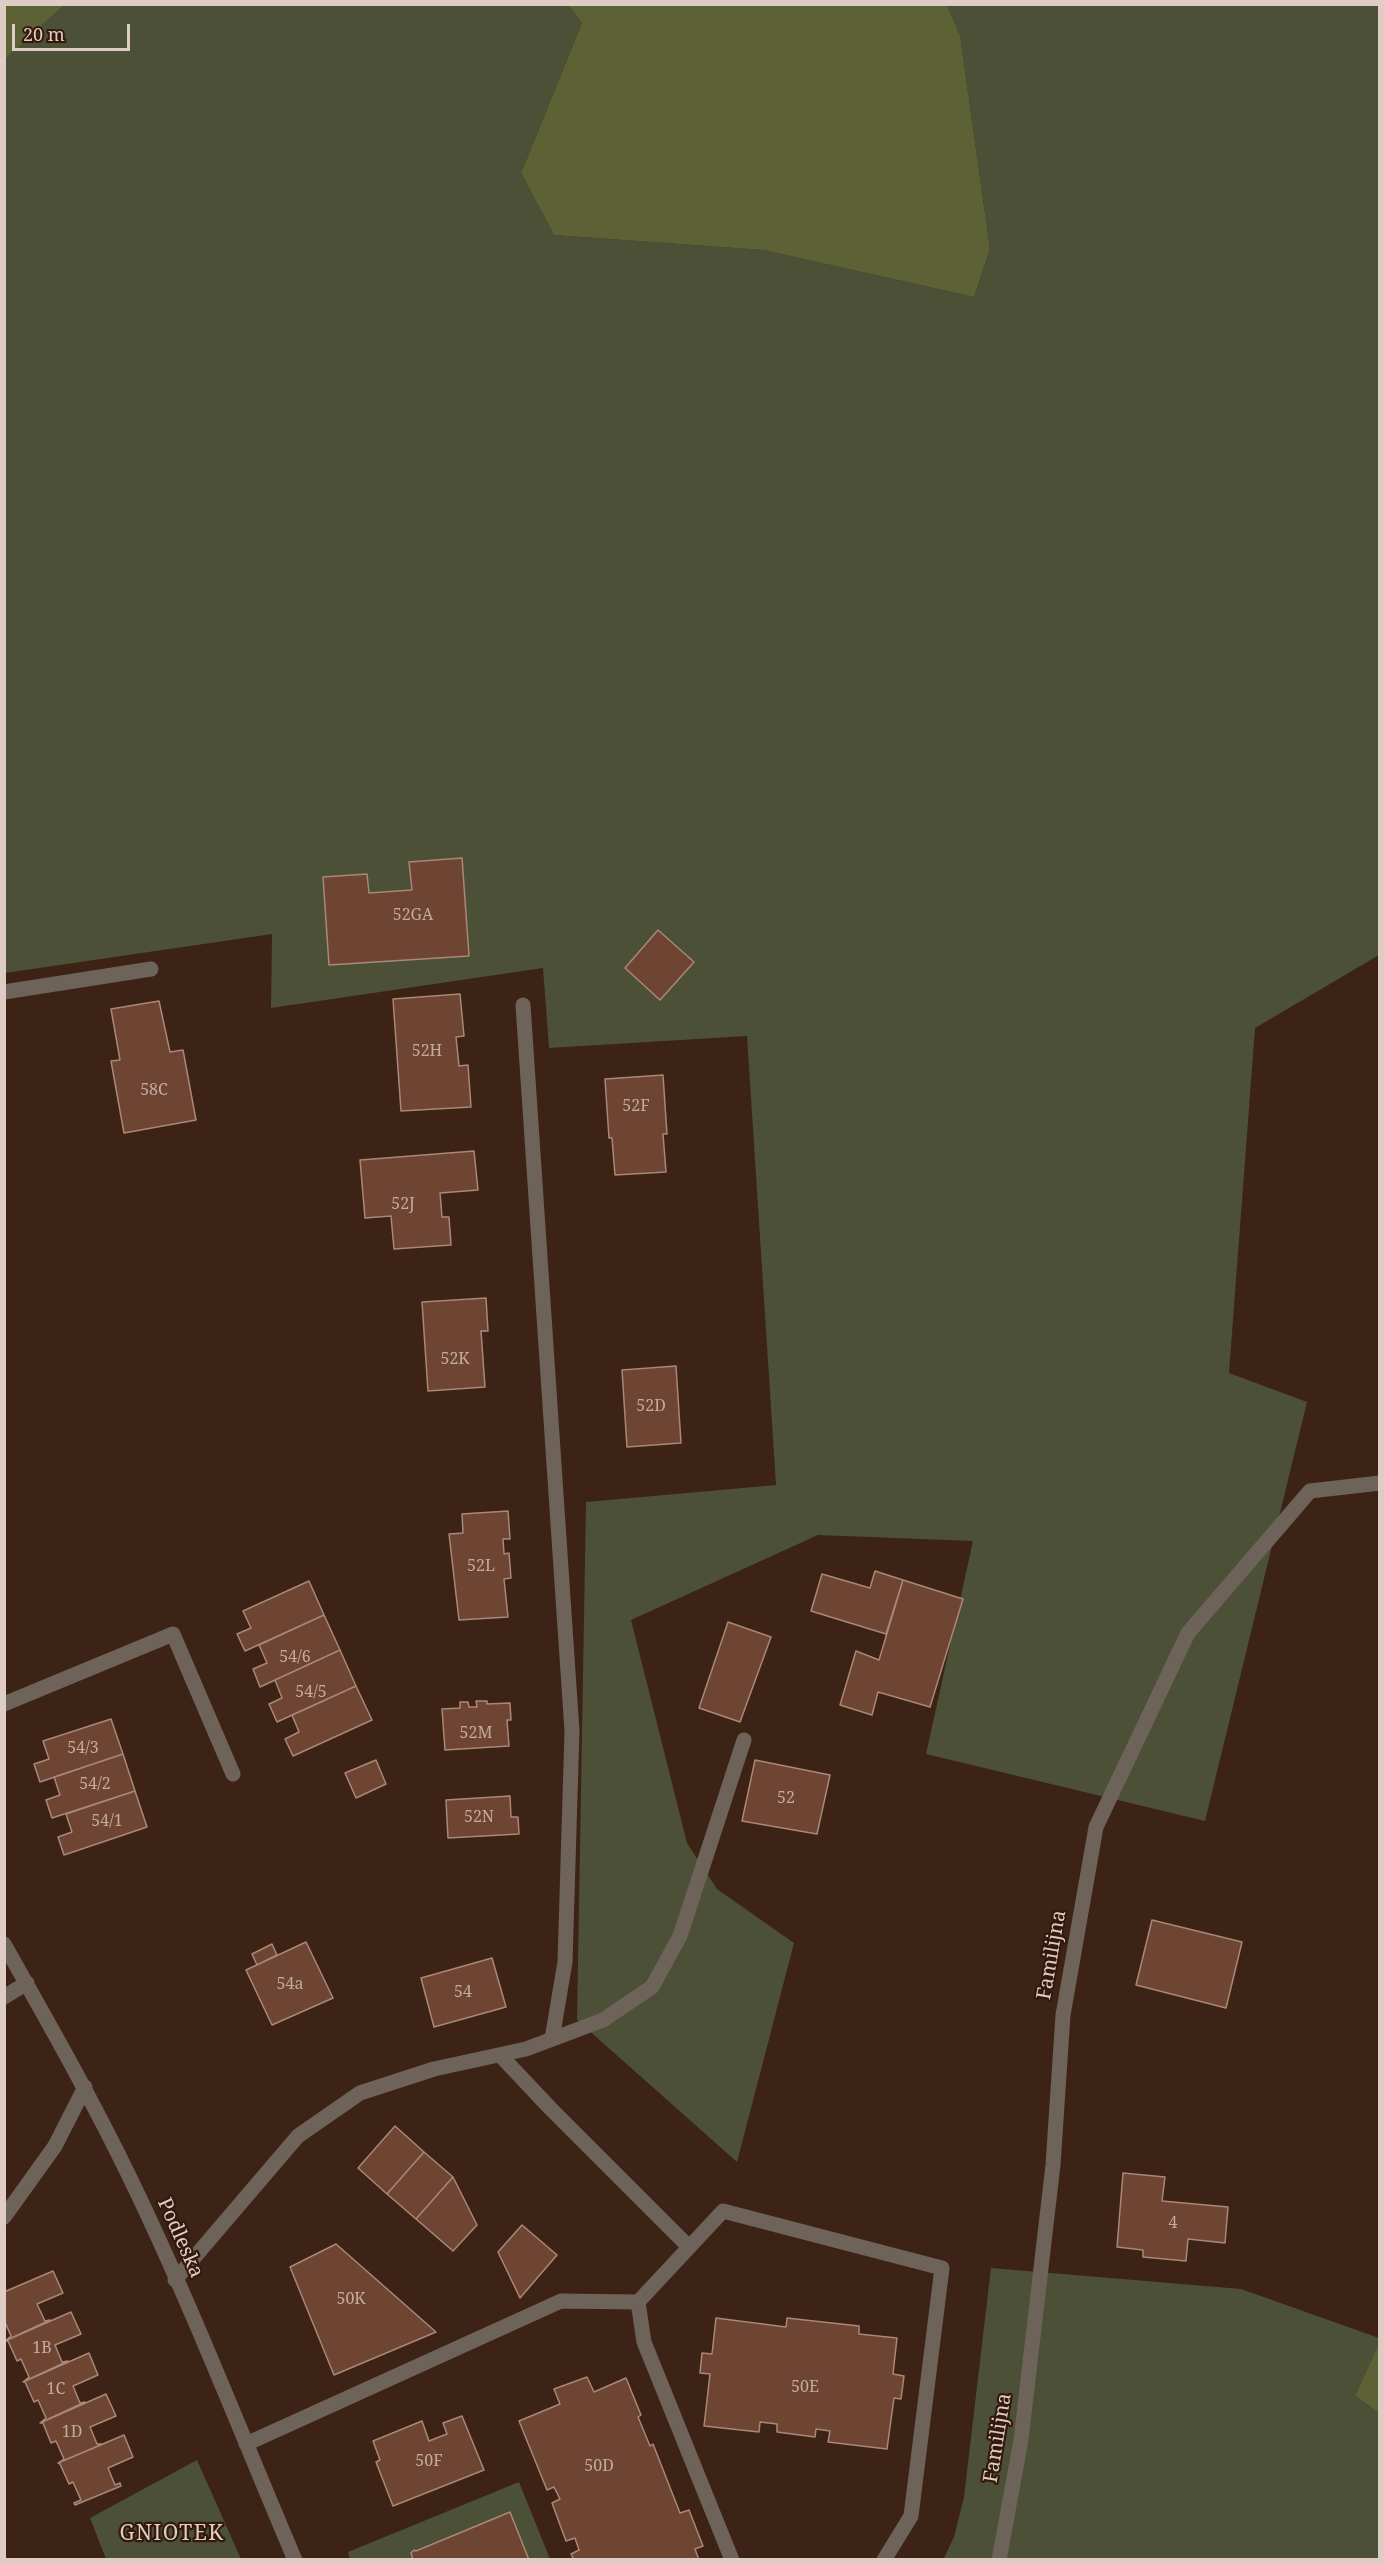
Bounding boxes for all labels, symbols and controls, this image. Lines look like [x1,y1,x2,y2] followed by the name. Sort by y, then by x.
[15,12,134,50] scale bar
[23,22,65,46] text: 20 m
[393,905,433,925] house number: 52GA
[412,1041,442,1061] house number: 52H
[140,1080,168,1100] house number: 58C
[622,1096,650,1116] house number: 52F
[391,1194,415,1214] house number: 52J
[440,1349,470,1369] house number: 52K
[636,1396,666,1416] house number: 52D
[467,1556,495,1576] house number: 52L
[279,1647,311,1667] house number: 54/6
[295,1682,327,1702] house number: 54/5
[460,1723,492,1743] house number: 52M
[67,1738,99,1758] house number: 54/3
[79,1774,111,1794] house number: 54/2
[777,1788,795,1808] house number: 52
[464,1807,494,1827] house number: 52N
[91,1811,123,1831] house number: 54/1
[1032,1908,1072,2002] street label: Familijna
[277,1974,303,1994] house number: 54a
[454,1982,472,2002] house number: 54
[152,2194,208,2282] street label: Podleska
[1169,2213,1177,2233] house number: 4
[336,2289,366,2309] house number: 50K
[32,2338,52,2358] house number: 1B
[791,2377,819,2397] house number: 50E
[47,2379,65,2399] house number: 1C
[979,2392,1017,2484] street label: Familijna
[62,2422,82,2442] house number: 1D
[415,2451,443,2471] house number: 50F
[584,2456,614,2476] house number: 50D
[119,2521,225,2547] district label: GNIOTEK

